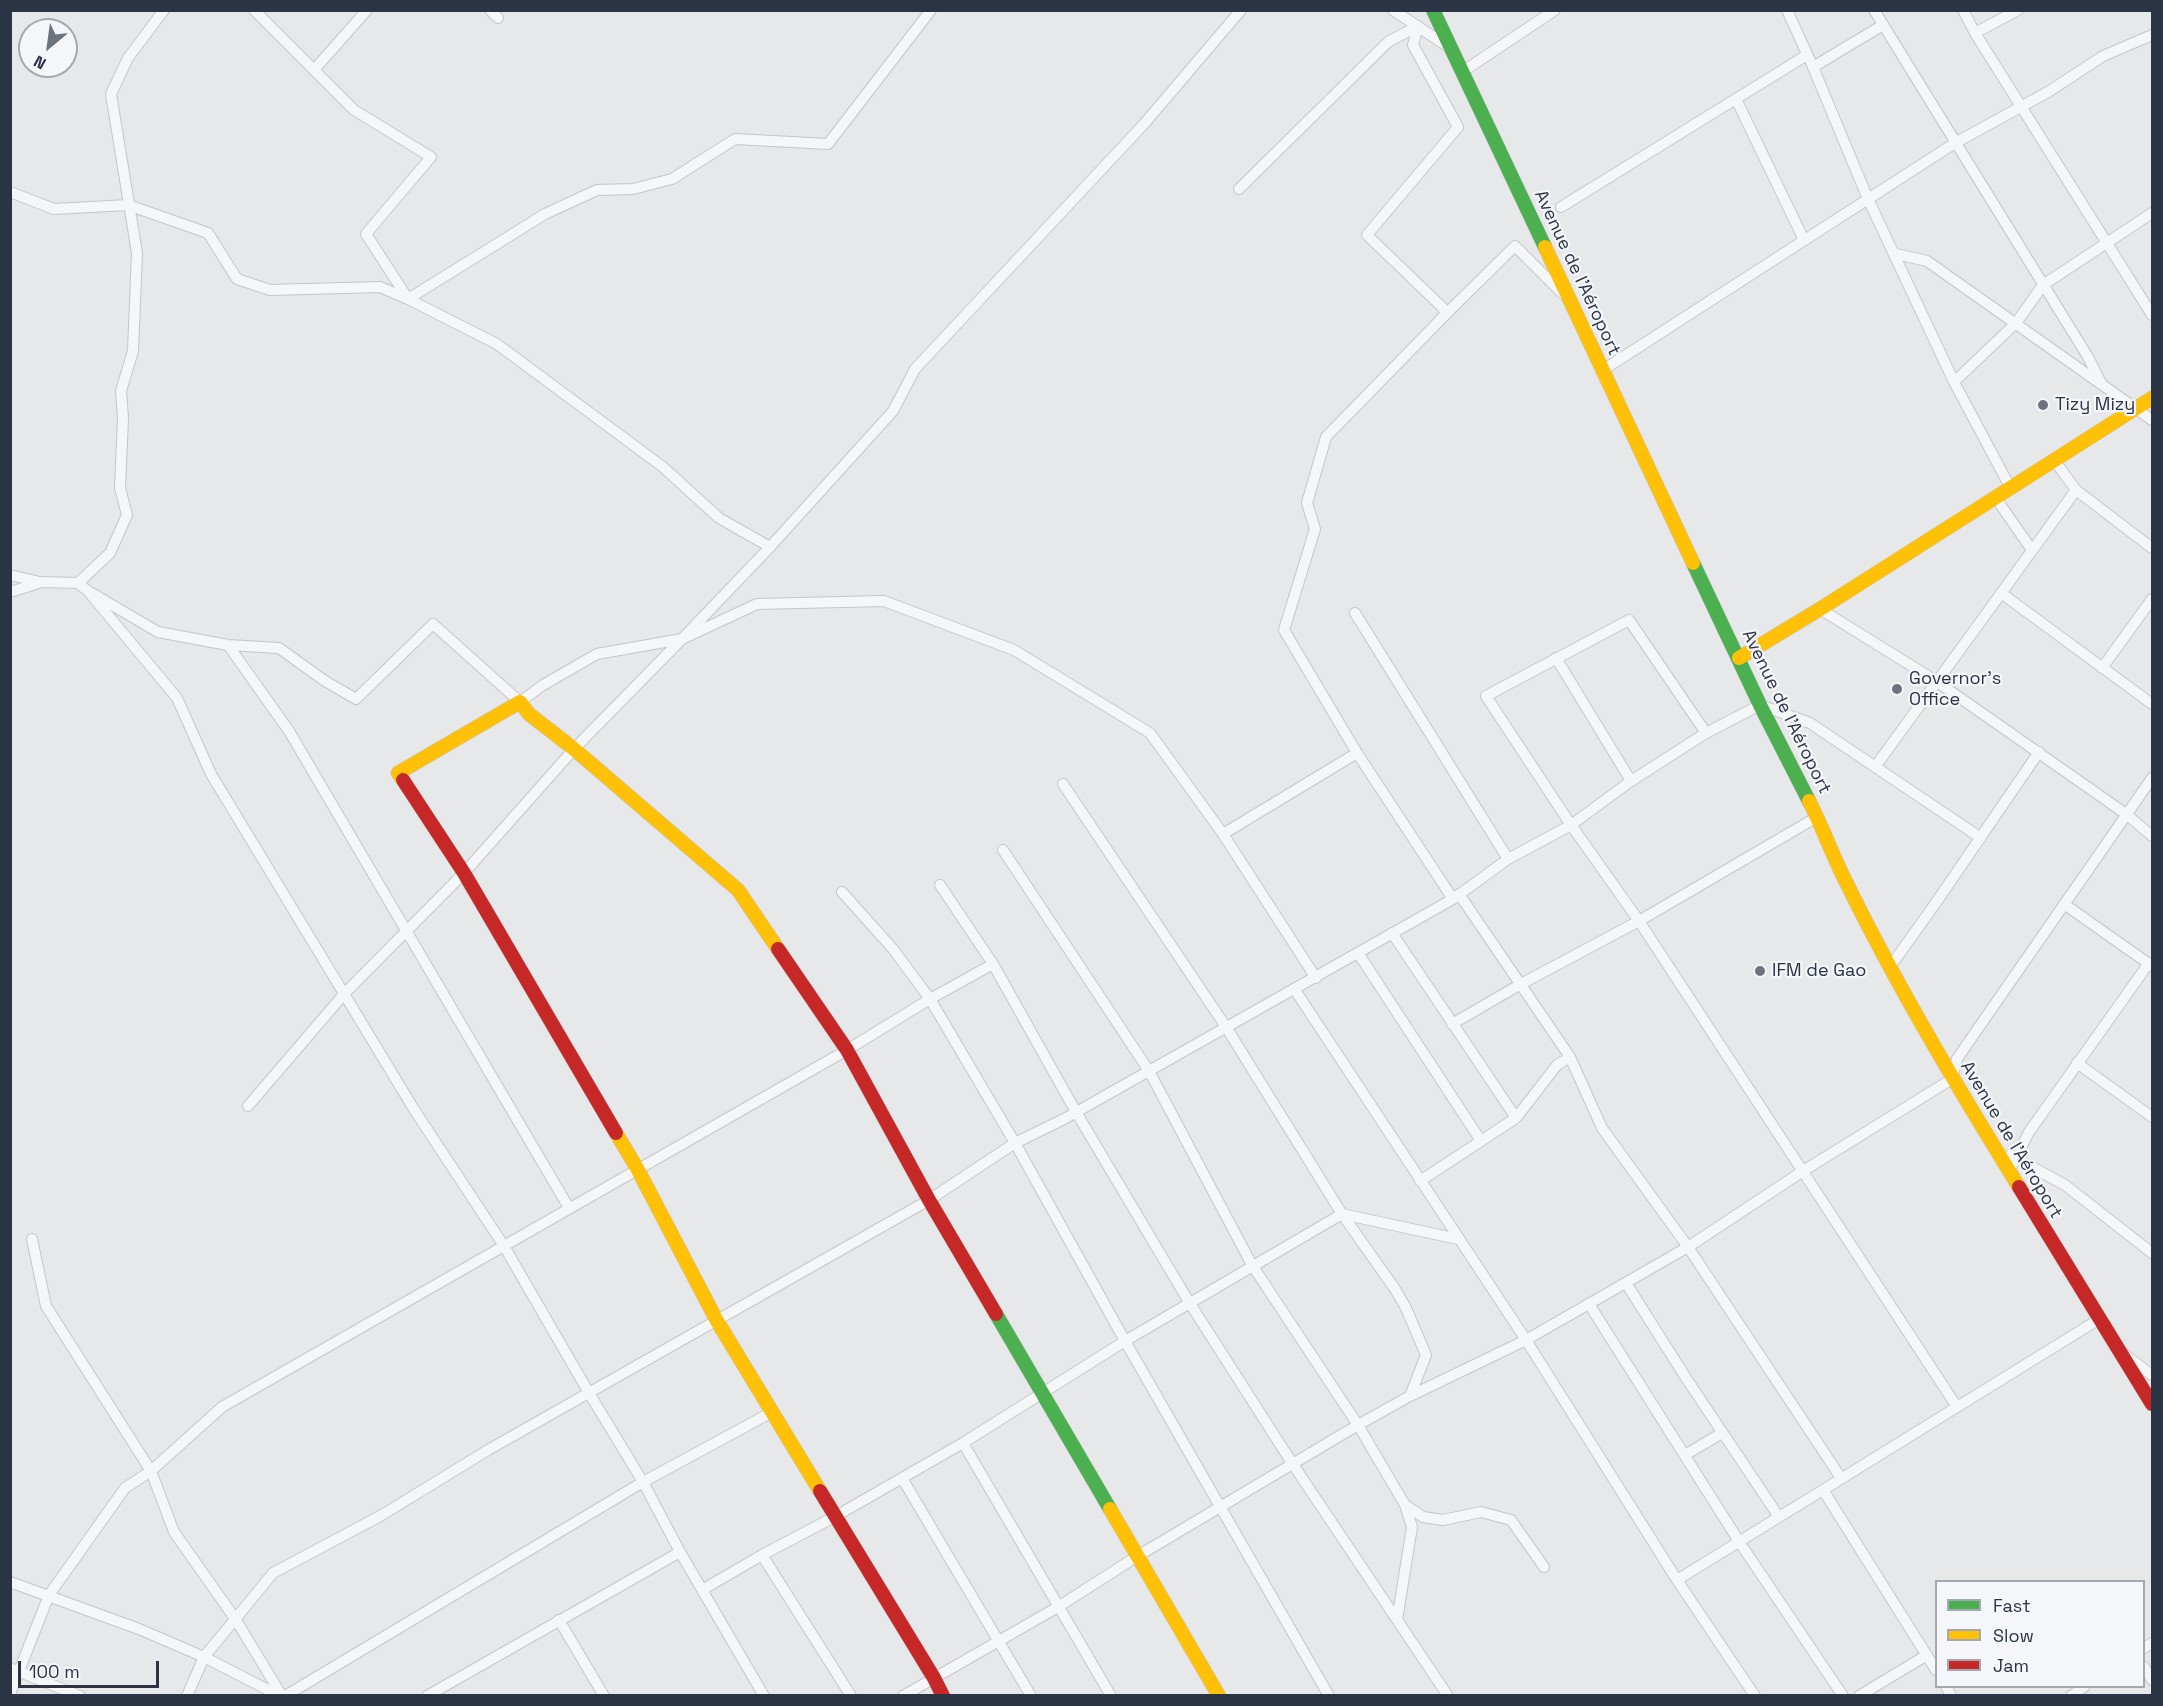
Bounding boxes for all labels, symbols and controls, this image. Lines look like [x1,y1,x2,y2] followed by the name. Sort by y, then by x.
[18,18,78,78] north arrow
[30,51,50,74] text: N
[1529,187,1625,359] street label: Avenue de l'Aéroport
[2055,394,2135,416] place label: Tizy Mizy
[2036,398,2050,412] marker: Tizy Mizy
[1737,626,1835,798] street label: Avenue de l'Aéroport
[1909,668,2001,710] place label: Governor's Office
[1890,682,1904,696] marker: Governor's Office
[1772,960,1866,982] place label: IFM de Gao
[1753,964,1767,978] marker: IFM de Gao
[1955,1057,2067,1223] street label: Avenue de l'Aéroport
[1935,1580,2145,1688] legend
[1993,1594,2030,1617] text: Fast
[1993,1624,2034,1647] text: Slow
[21,1649,162,1687] scale bar
[1993,1654,2029,1677] text: Jam
[29,1660,80,1683] text: 100 m

